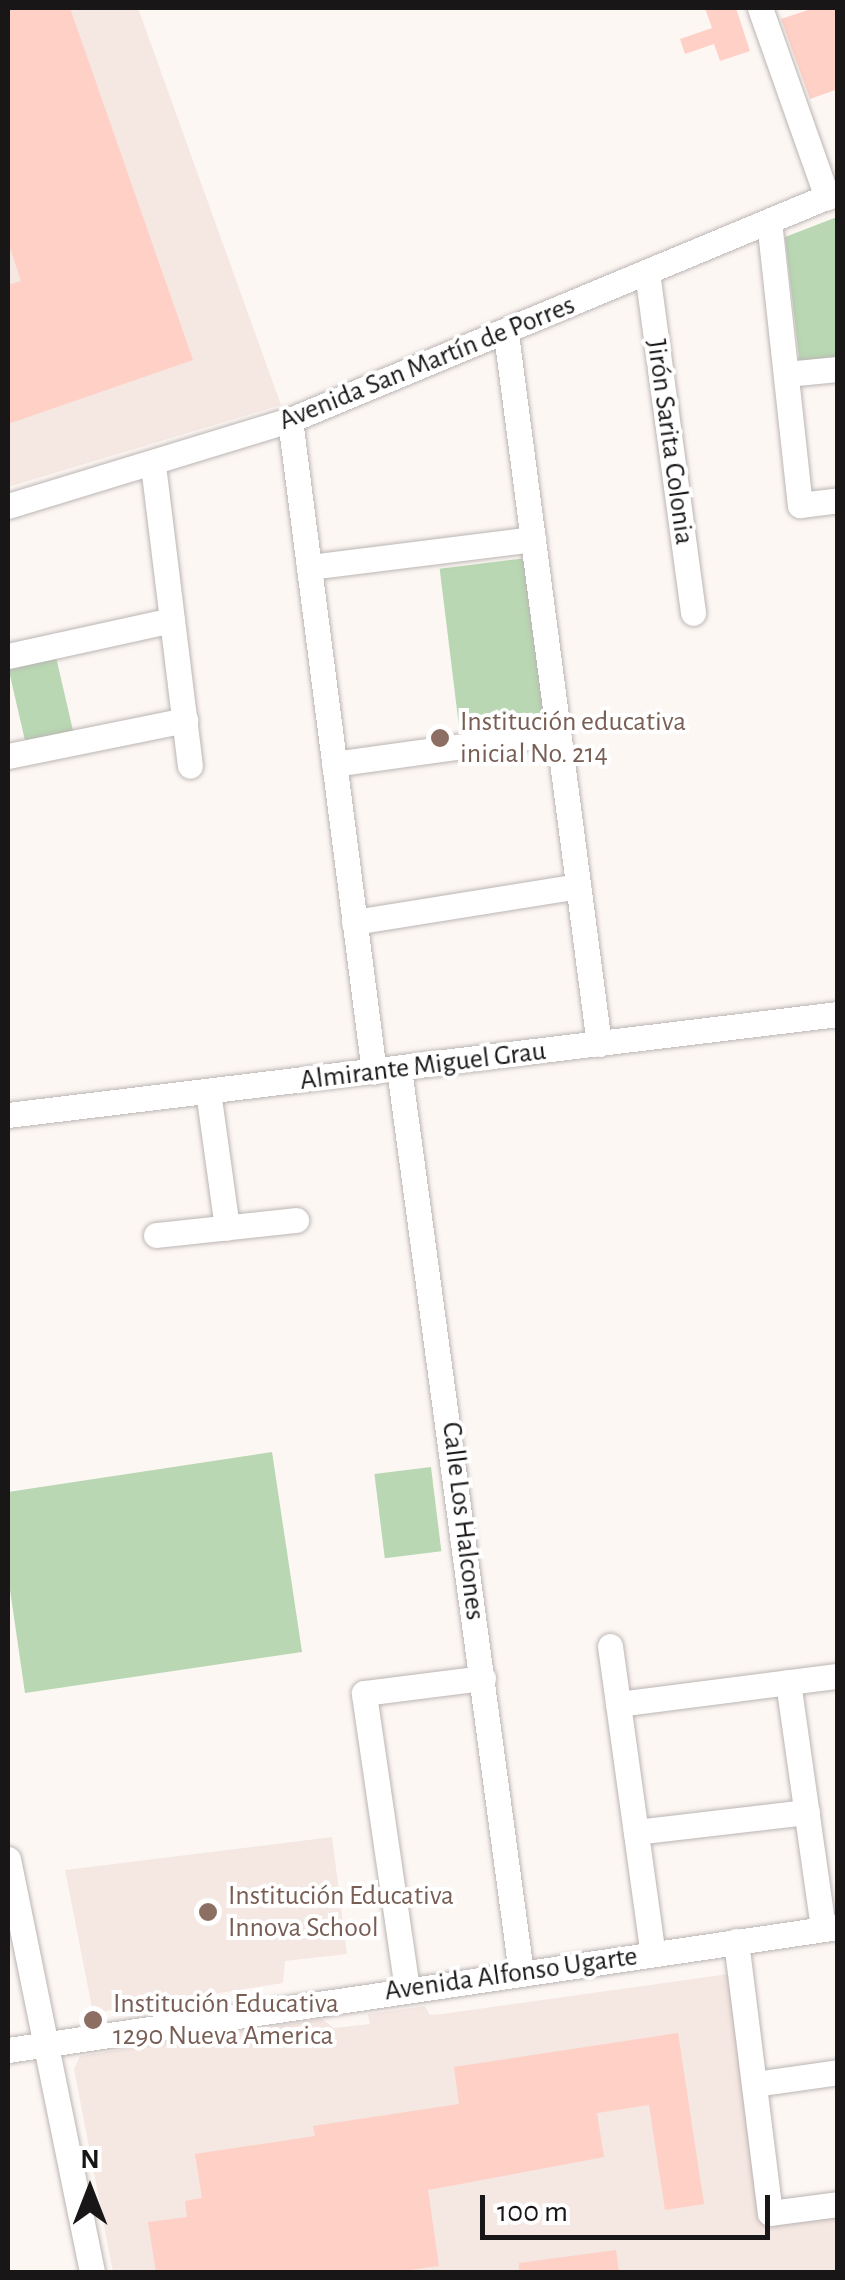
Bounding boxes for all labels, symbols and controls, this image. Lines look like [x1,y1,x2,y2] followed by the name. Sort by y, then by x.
[274,288,580,438] street label: Avenida San Martín de Porres
[639,337,701,547] street label: Jirón Sarita Colonia
[460,705,686,771] place label: Institución educativa inicial No. 214
[429,727,451,749] marker: Institución educativa inicial No. 214
[298,1034,548,1098] street label: Almirante Miguel Grau
[434,1420,492,1622] street label: Calle Los Halcones
[228,1879,454,1945] place label: Institución Educativa Innova School
[197,1901,219,1923] marker: Institución Educativa Innova School
[382,1940,640,2008] street label: Avenida Alfonso Ugarte
[113,1987,339,2053] place label: Institución Educativa 1290 Nueva America
[82,2009,104,2031] marker: Institución Educativa 1290 Nueva America
[40,2140,140,2240] north arrow
[80,2146,100,2174] text: N
[485,2175,775,2237] scale bar
[497,2197,568,2227] text: 100 m

